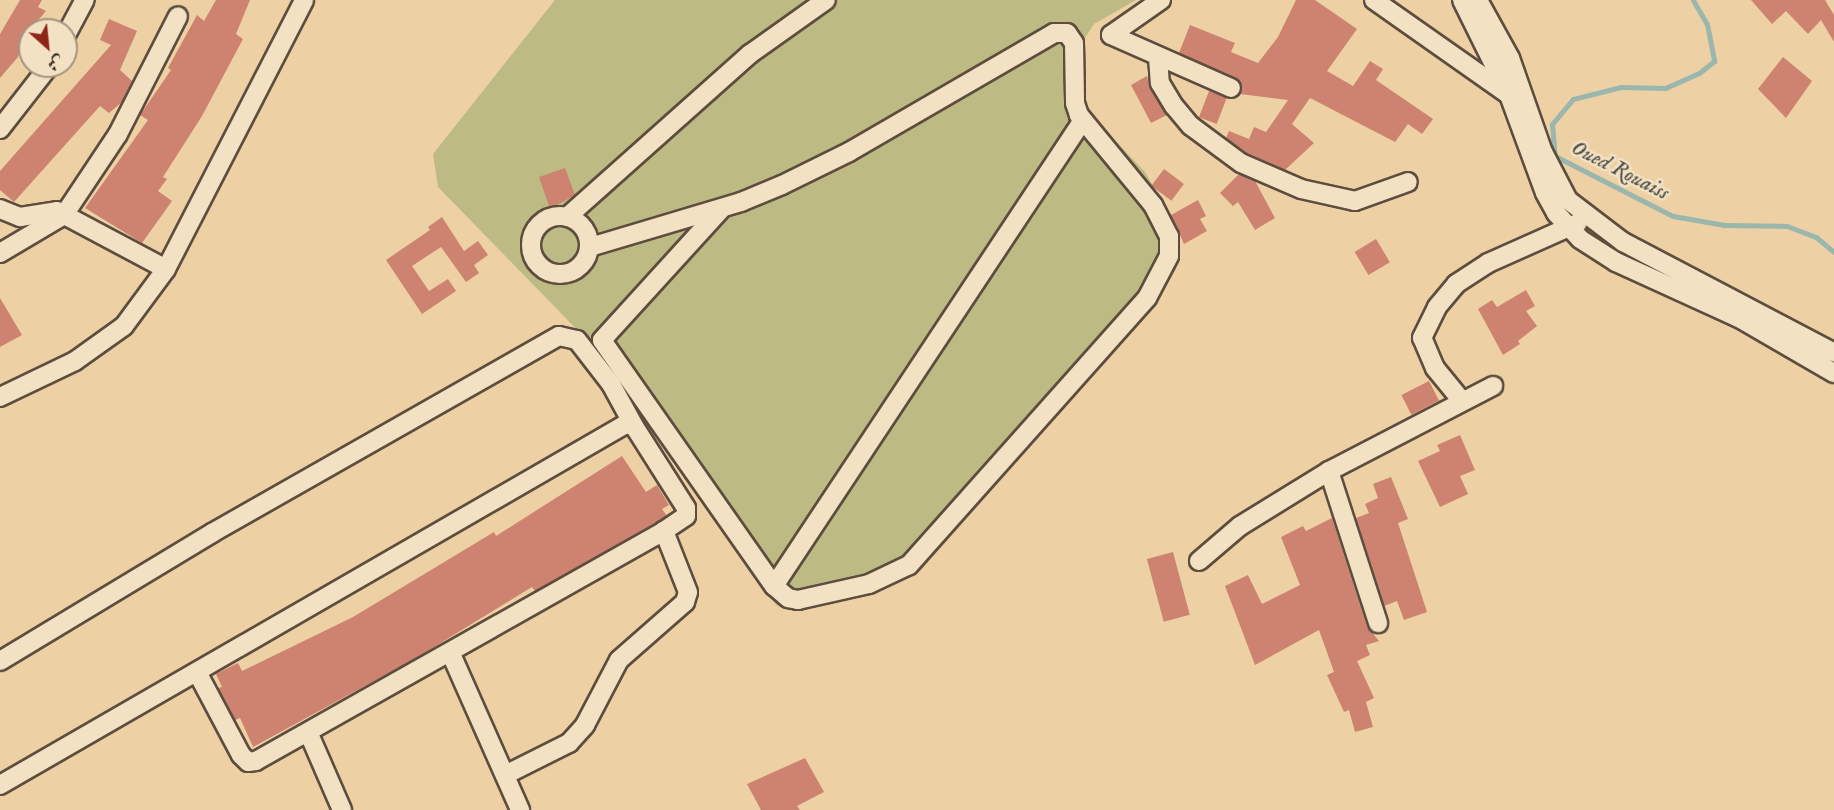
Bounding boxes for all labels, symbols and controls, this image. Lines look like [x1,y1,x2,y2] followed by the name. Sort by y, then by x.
[18,18,78,78] north arrow
[44,50,67,75] text: ش
[1567,135,1673,207] water label: Oued Rouaiss

